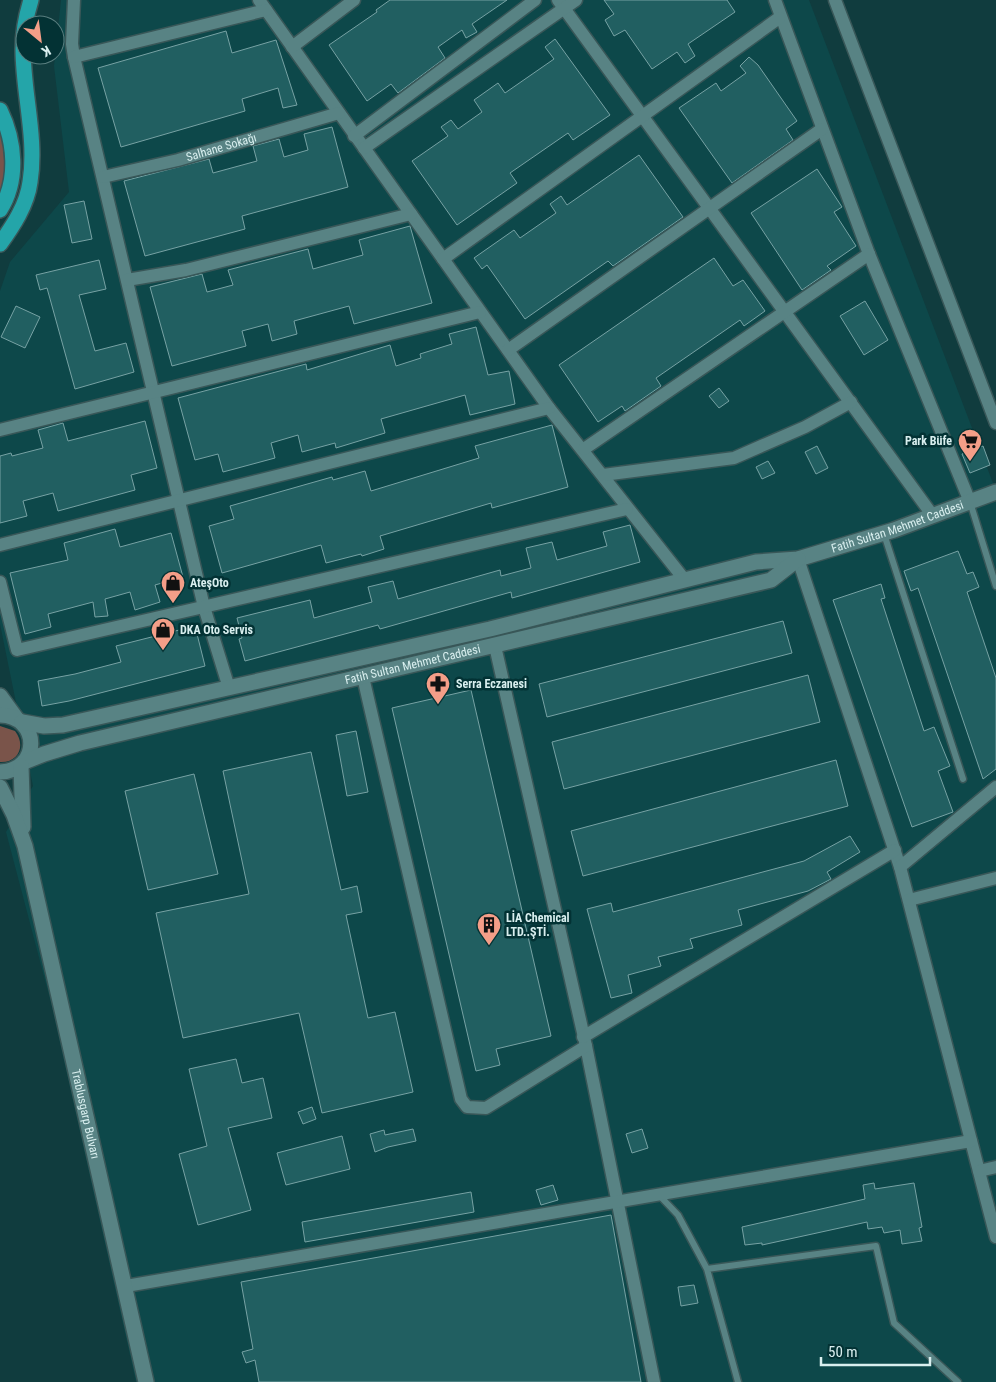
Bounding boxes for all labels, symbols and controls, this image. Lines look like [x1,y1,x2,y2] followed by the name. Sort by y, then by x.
[15,15,65,65] north arrow
[39,42,54,60] text: K
[184,130,258,164] street label: Salhane Sokağı
[957,428,983,462] supermarket icon: Park Büfe
[905,434,952,448] place label: Park Büfe
[830,498,965,556] street label: Fatih Sultan Mehmet Caddesi
[160,570,186,604] shop icon: AteşOto
[190,576,229,590] place label: AteşOto
[150,617,176,651] shop icon: DKA Oto Servis
[180,623,254,637] place label: DKA Oto Servis
[344,642,482,687] street label: Fatih Sultan Mehmet Caddesi
[425,671,451,705] pharmacy icon: Serra Eczanesi
[456,677,527,691] place label: Serra Eczanesi
[506,910,570,939] place label: LİA Chemical LTD..ŞTİ.
[476,912,502,946] building icon: LİA Chemical LTD..ŞTİ.
[69,1068,102,1160] street label: Trablusgarp Bulvarı
[821,1334,930,1366] scale bar
[828,1343,858,1361] text: 50 m

